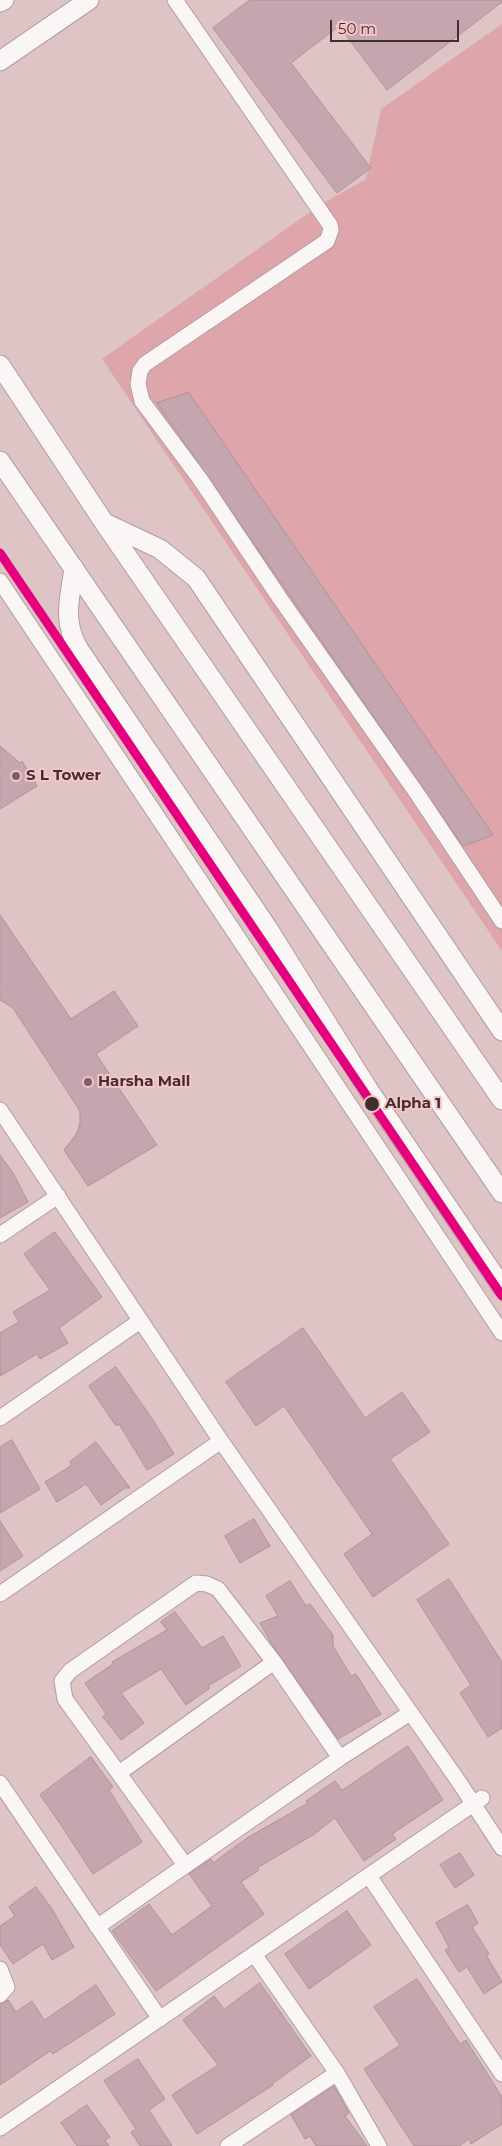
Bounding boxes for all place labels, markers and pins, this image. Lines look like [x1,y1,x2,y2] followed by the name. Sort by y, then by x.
[26,767,101,785] place label: S L Tower
[10,770,22,782] marker: S L Tower
[98,1073,190,1091] place label: Harsha Mall
[82,1076,94,1088] marker: Harsha Mall
[363,1095,381,1113] marker: Alpha 1
[385,1095,441,1113] place label: Alpha 1

